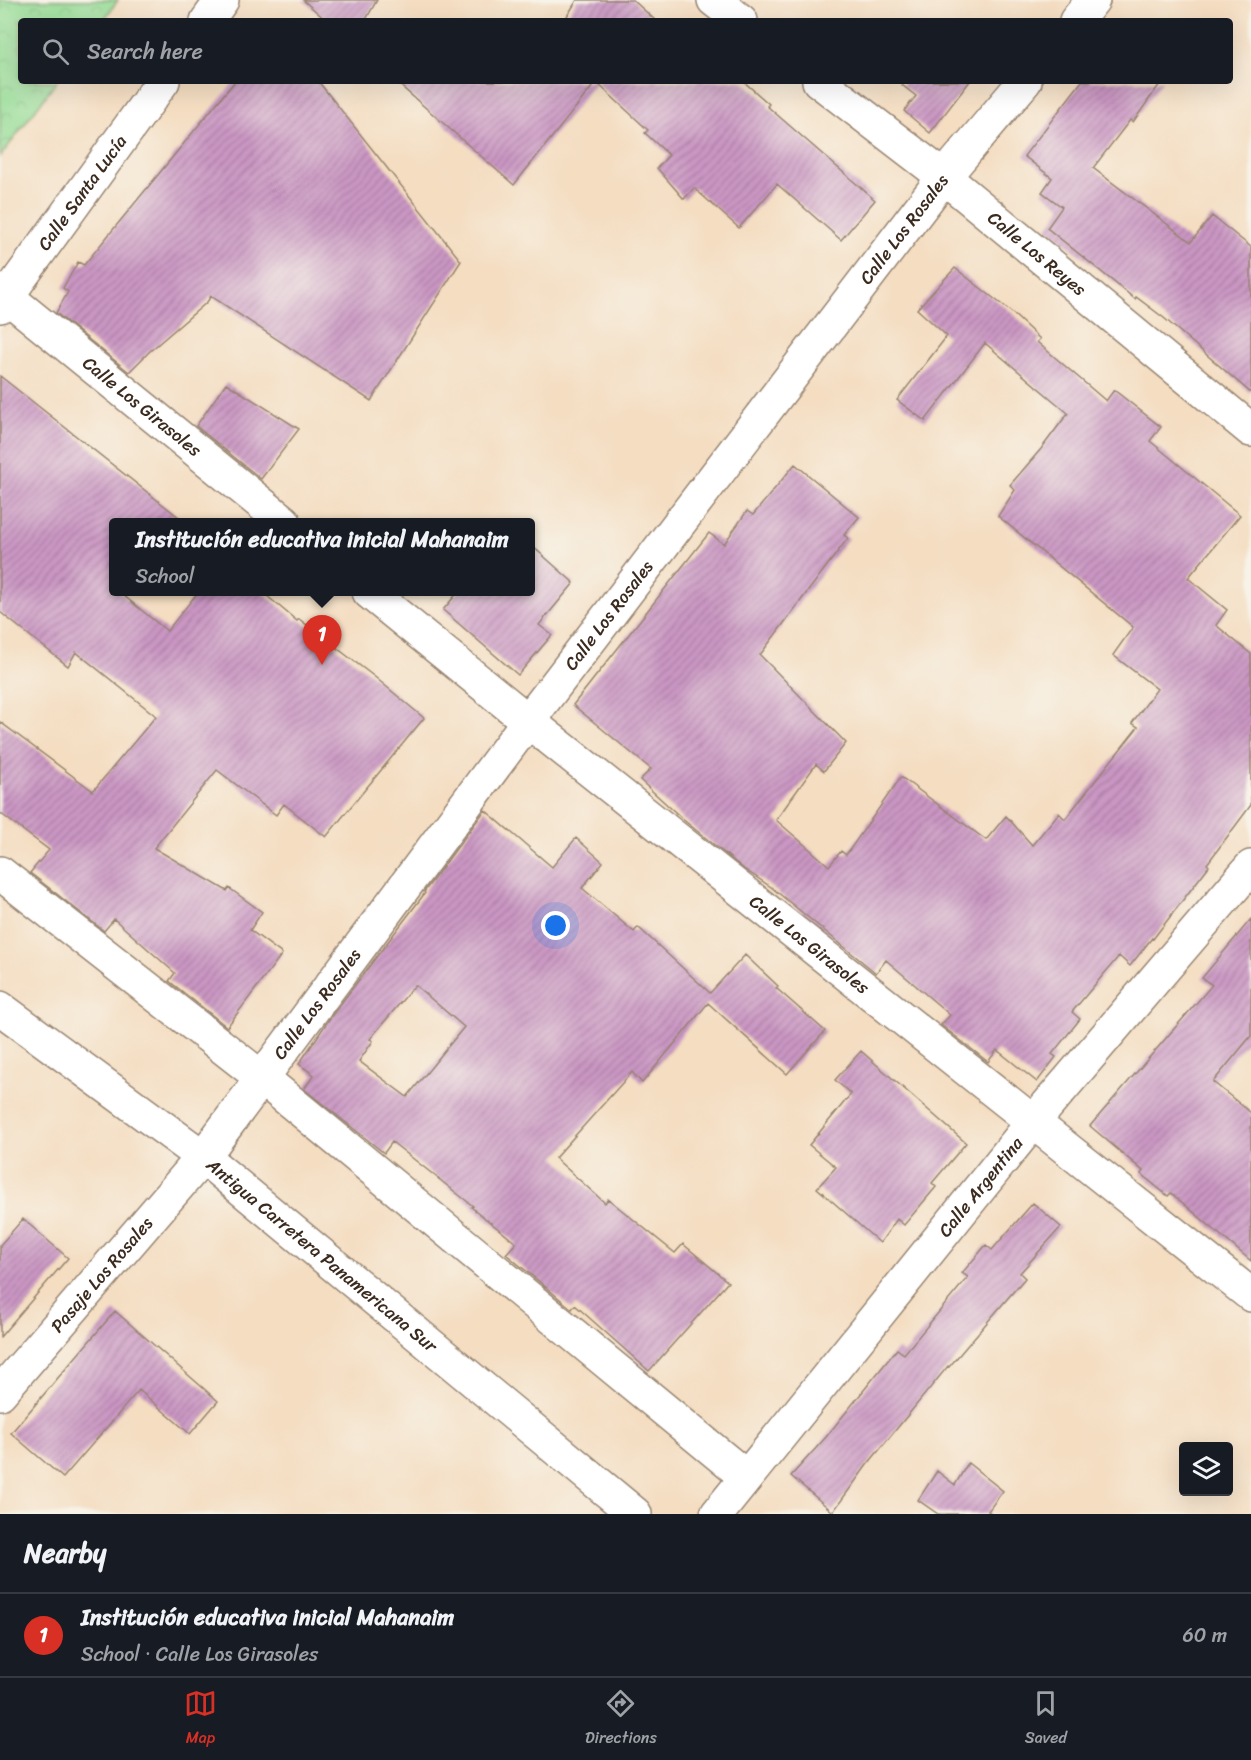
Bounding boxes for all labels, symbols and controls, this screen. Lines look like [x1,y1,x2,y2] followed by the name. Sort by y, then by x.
[18,18,1233,84] search box
[87,32,203,71] text: Search here
[39,35,72,68] icon: search
[29,128,135,258] street label: Calle Santa Lucía
[851,167,957,292] street label: Calle Los Rosales
[980,203,1094,305] street label: Calle Los Reyes
[75,348,209,466] street label: Calle Los Girasoles
[109,518,535,596] popup
[135,520,509,559] text: Institución educativa inicial Mahanaim
[556,553,662,678] street label: Calle Los Rosales
[135,559,194,594] text: School
[302,616,342,665] pin: 1
[742,886,877,1003] street label: Calle Los Girasoles
[541,911,570,940] your location
[265,941,370,1067] street label: Calle Los Rosales
[930,1129,1032,1245] street label: Calle Argentina
[198,1149,446,1362] street label: Antigua Carretera Panamericana Sur
[42,1209,162,1340] street label: Pasaje Los Rosales
[1179,1442,1233,1496] map controls
[1179,1442,1233,1496] button: layers
[24,1530,106,1576] text: Nearby
[81,1598,454,1637] text: Institución educativa inicial Mahanaim
[39,1618,48,1653] text: 1
[1182,1618,1227,1653] text: 60 m
[81,1637,318,1672] text: School · Calle Los Girasoles
[184,1687,217,1752] tab: Map
[585,1687,657,1752] tab: Directions
[1025,1687,1067,1752] tab: Saved

